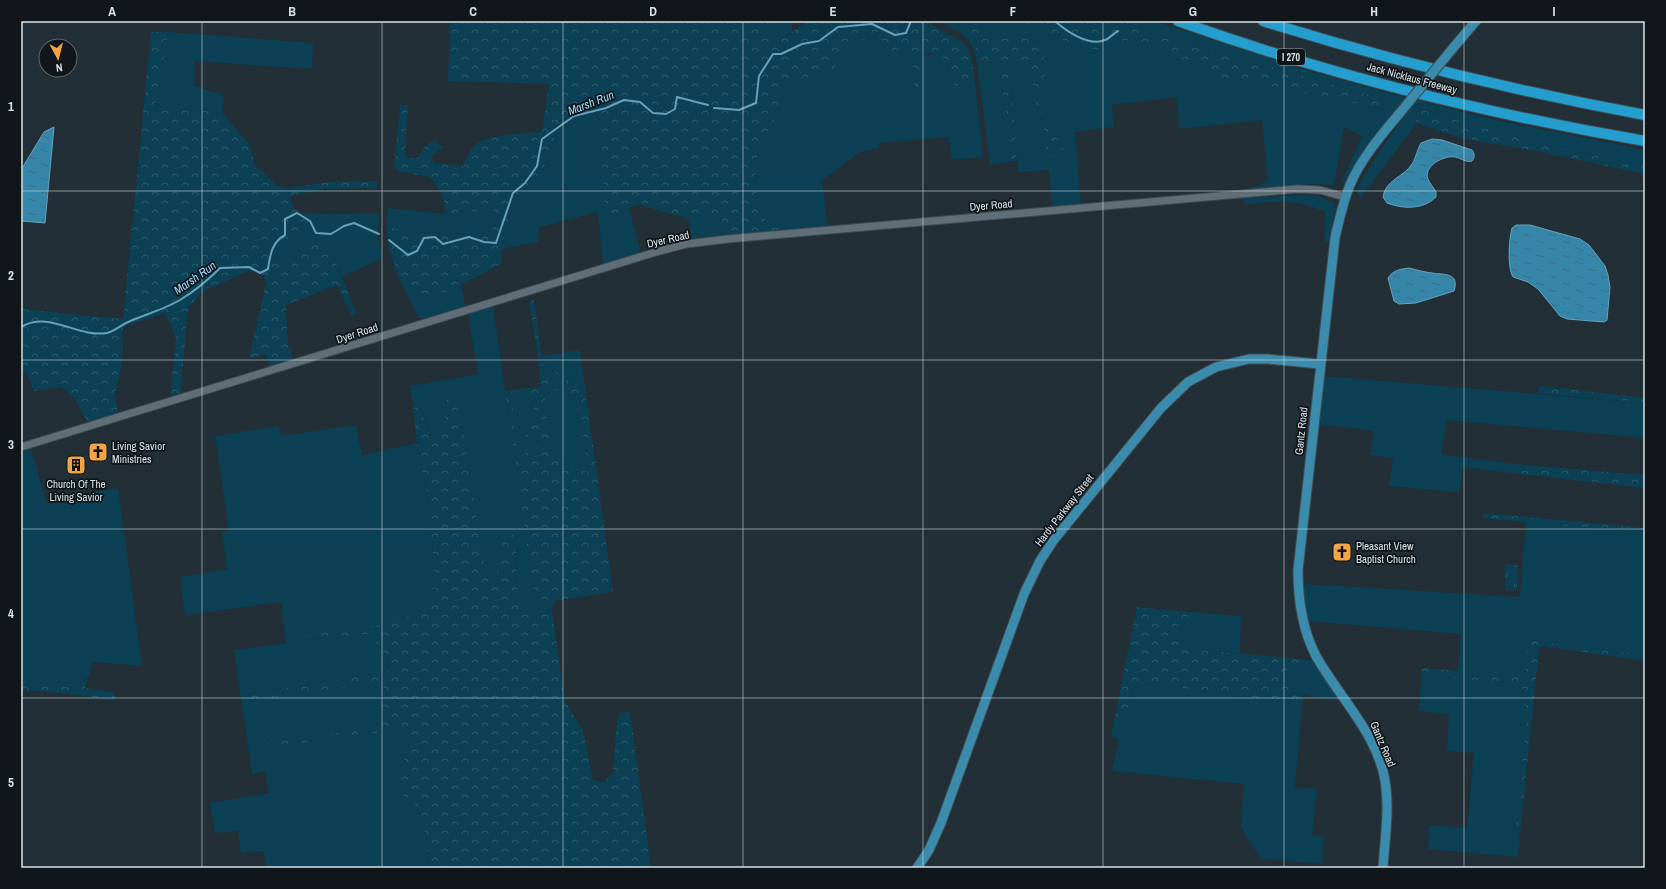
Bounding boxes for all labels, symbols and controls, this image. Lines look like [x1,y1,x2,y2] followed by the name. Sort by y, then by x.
[108,3,116,20] text: A
[288,3,296,20] text: B
[469,3,477,20] text: C
[649,3,657,20] text: D
[829,3,837,20] text: E
[1010,3,1017,20] text: F
[1189,3,1197,20] text: G
[1370,3,1378,20] text: H
[1553,3,1556,20] text: I
[38,38,78,78] north arrow
[1277,49,1305,65] road number: I 270
[1365,59,1459,97] street label: Jack Nicklaus Freeway
[55,61,63,75] text: N
[566,87,616,119] water label: Marsh Run
[8,98,14,115] text: 1
[969,196,1013,214] street label: Dyer Road
[645,227,691,251] street label: Dyer Road
[171,258,219,298] water label: Marsh Run
[8,267,14,284] text: 2
[334,320,380,346] street label: Dyer Road
[1292,406,1310,456] street label: Gantz Road
[8,436,14,453] text: 3
[112,439,165,466] place label: Living Savior Ministries
[87,441,109,463] church icon: Living Savior Ministries
[65,454,87,476] building icon: Church Of The Living Savior
[1031,471,1097,549] street label: Hardy Parkway Street
[46,477,106,504] place label: Church Of The Living Savior
[1356,539,1416,566] place label: Pleasant View Baptist Church
[1331,541,1353,563] church icon: Pleasant View Baptist Church
[8,605,14,622] text: 4
[1367,719,1399,769] street label: Gantz Road
[8,774,14,791] text: 5

